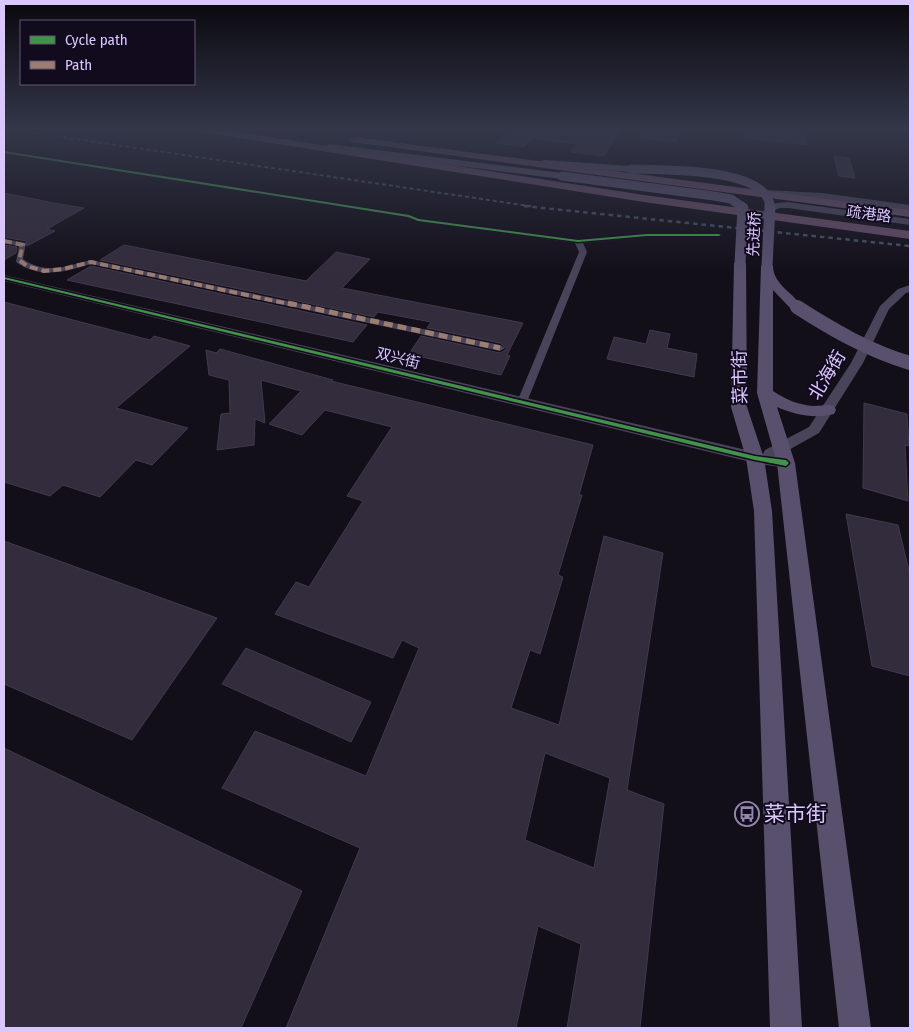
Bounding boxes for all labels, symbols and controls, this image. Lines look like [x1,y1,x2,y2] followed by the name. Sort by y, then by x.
[20,20,195,85] legend
[65,31,128,49] text: Cycle path
[65,56,92,74] text: Path
[846,202,892,226] street label: 疏港路
[744,211,764,257] street label: 先进桥
[374,344,422,372] street label: 双兴街
[804,346,850,404] street label: 北海街
[729,350,751,404] street label: 菜市街
[734,801,760,827] bus stop icon: 菜市街
[764,801,827,827] place label: 菜市街

